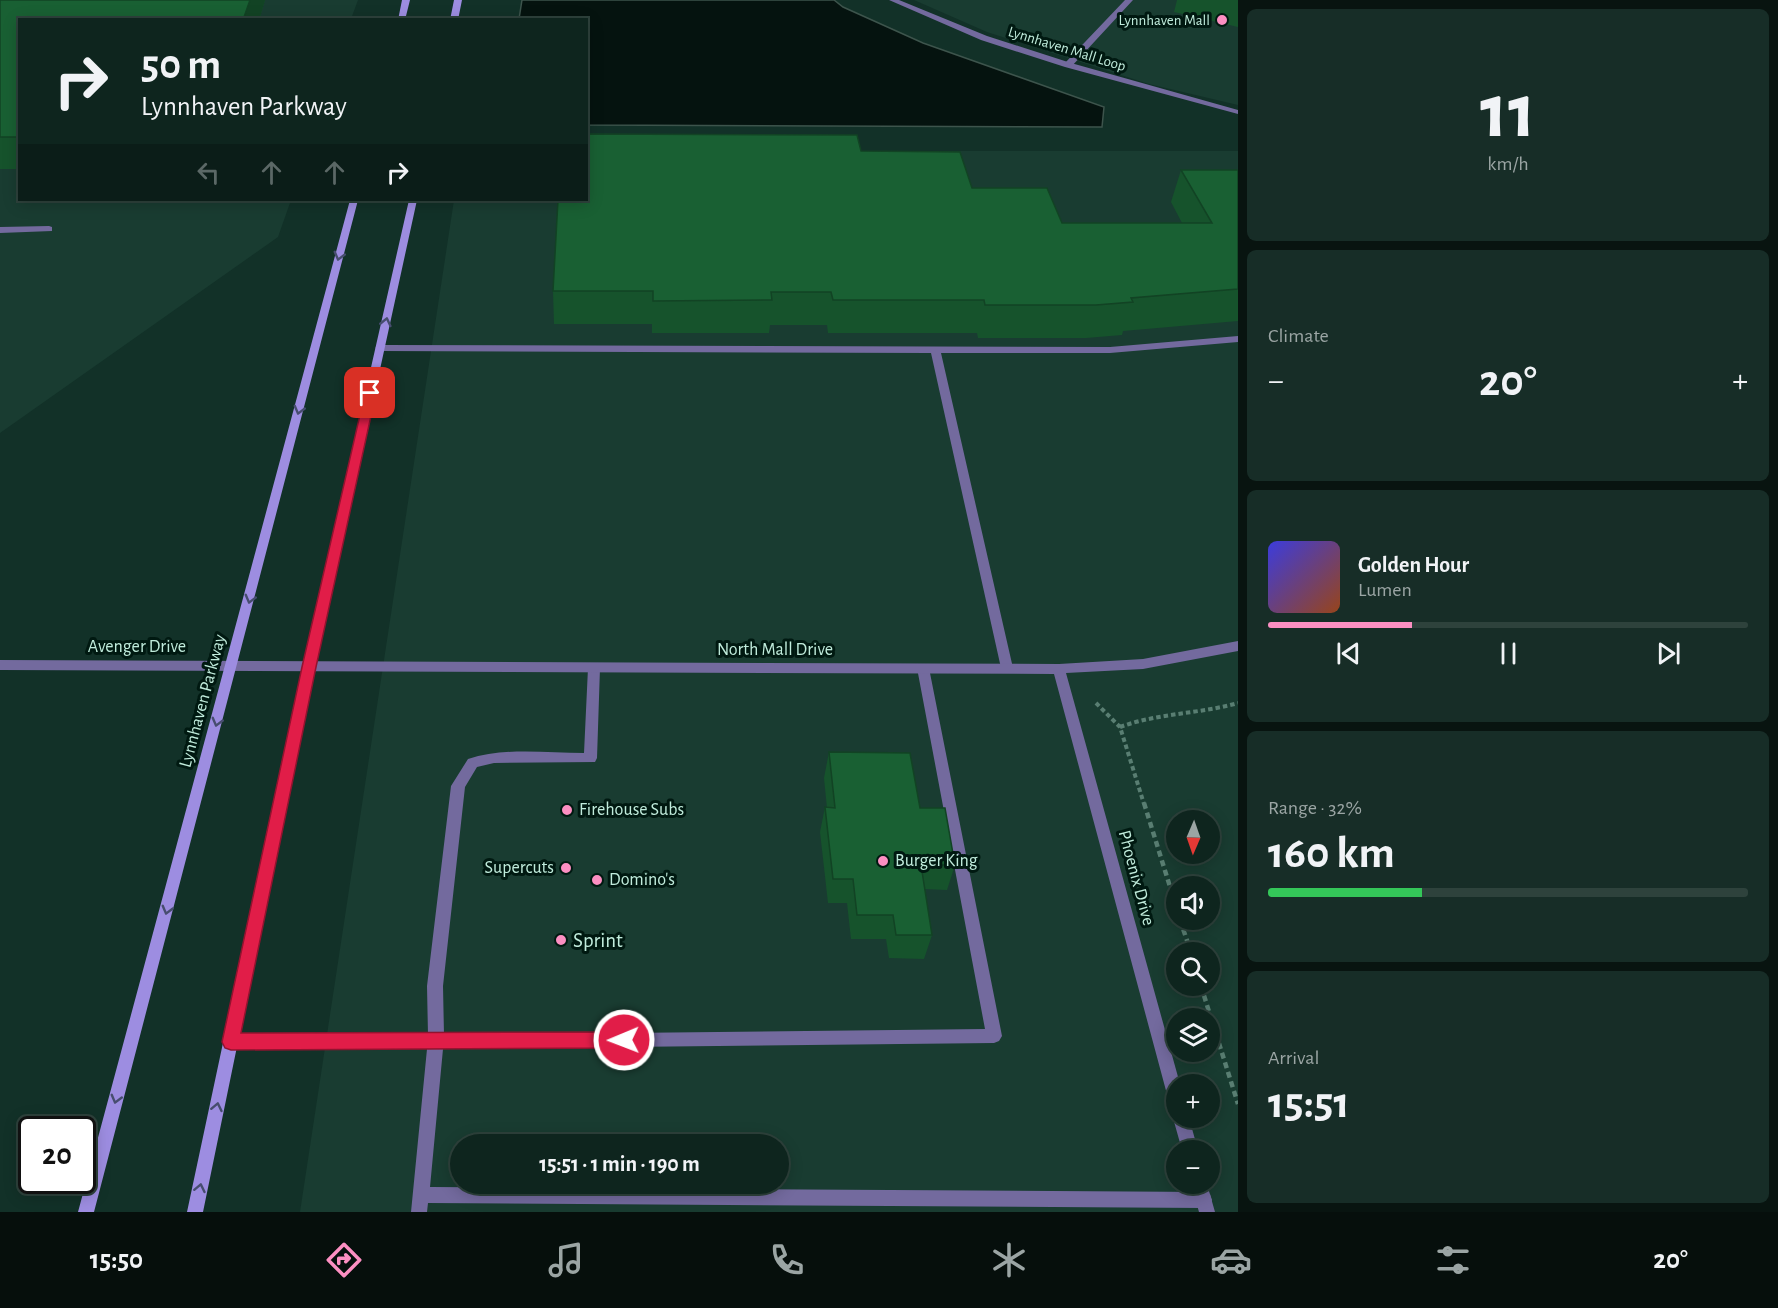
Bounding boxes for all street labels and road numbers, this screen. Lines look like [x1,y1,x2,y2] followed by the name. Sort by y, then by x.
[1006,24,1128,74] street label: Lynnhaven Mall Loop
[177,632,230,770] street label: Lynnhaven Parkway
[88,638,186,656] street label: Avenger Drive
[717,641,833,659] street label: North Mall Drive
[1115,828,1157,928] street label: Phoenix Drive

